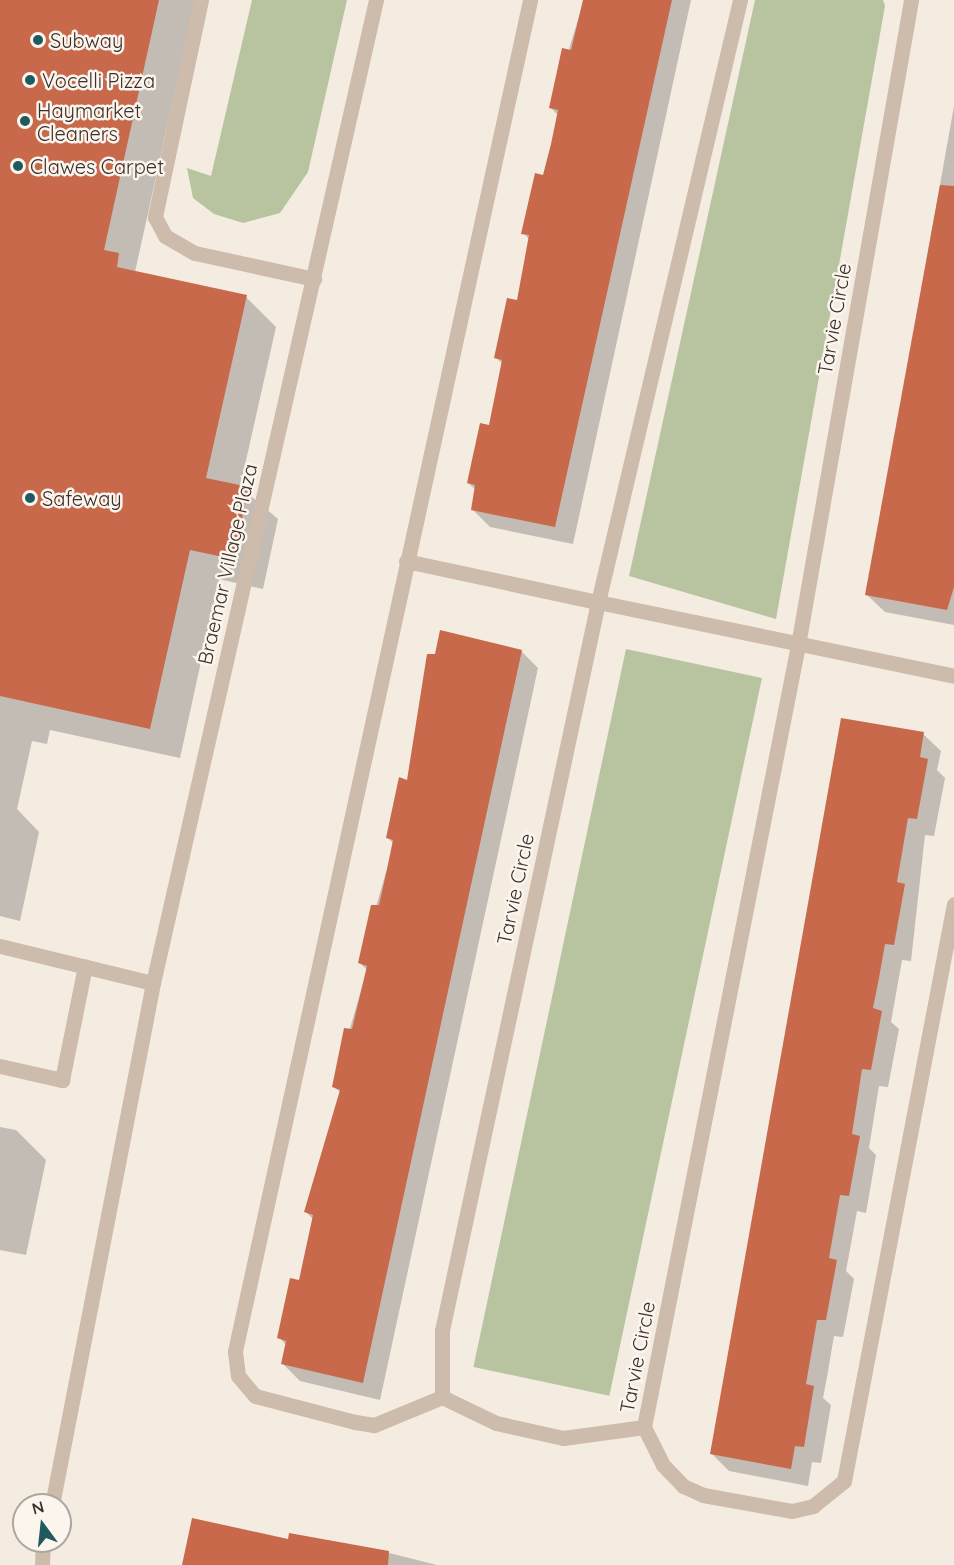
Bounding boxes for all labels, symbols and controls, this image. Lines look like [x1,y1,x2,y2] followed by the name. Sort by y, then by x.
[50,28,123,52] place label: Subway
[31,33,45,47] marker: Subway
[42,68,155,92] place label: Vocelli Pizza
[23,73,37,87] marker: Vocelli Pizza
[37,98,141,145] place label: Haymarket Cleaners
[18,114,32,128] marker: Haymarket Cleaners
[30,154,164,178] place label: Clawes Carpet
[11,159,25,173] marker: Clawes Carpet
[812,261,856,377] street label: Tarvie Circle
[192,461,262,667] street label: Braemar Village Plaza
[42,486,122,510] place label: Safeway
[23,491,37,505] marker: Safeway
[491,831,539,947] street label: Tarvie Circle
[614,1299,660,1415] street label: Tarvie Circle
[12,1493,72,1553] north arrow
[30,1496,46,1519] text: N

